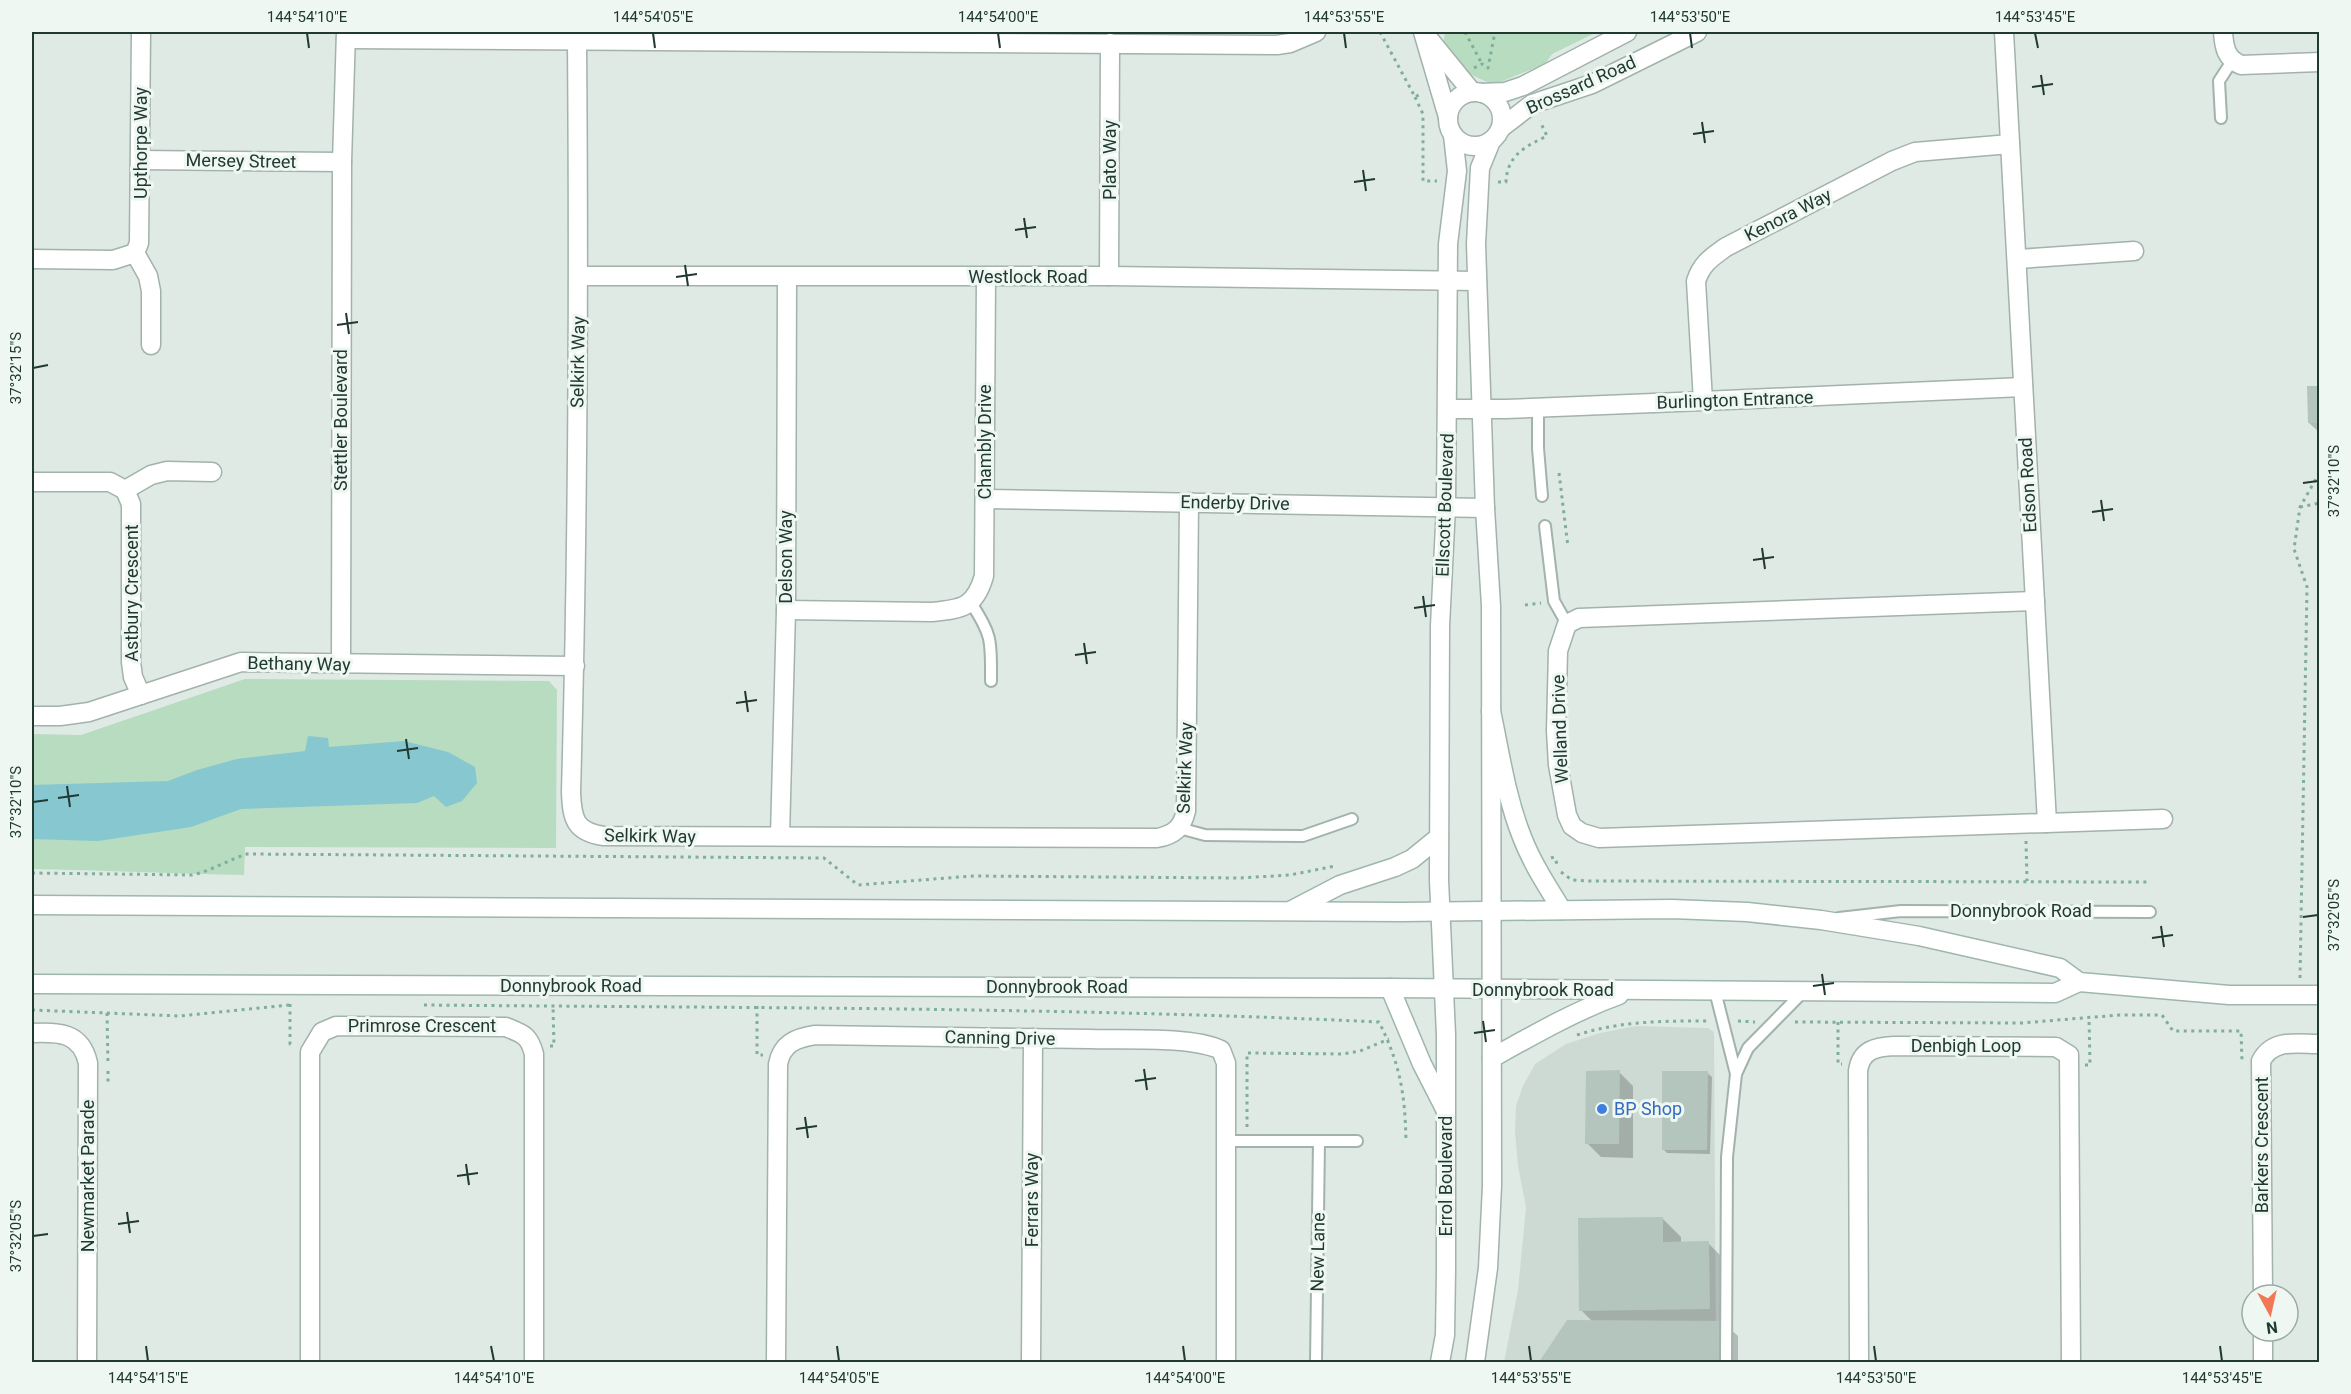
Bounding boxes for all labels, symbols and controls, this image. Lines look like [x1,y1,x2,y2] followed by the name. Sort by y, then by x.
[267,8,348,26] text: 144°54'10"E
[613,8,694,26] text: 144°54'05"E
[958,8,1039,26] text: 144°54'00"E
[1304,8,1385,26] text: 144°53'55"E
[1650,8,1731,26] text: 144°53'50"E
[1995,8,2076,26] text: 144°53'45"E
[1523,51,1639,118] street label: Brossard Road
[130,87,151,199] street label: Upthorpe Way
[1099,120,1120,200] street label: Plato Way
[186,149,297,172] street label: Mersey Street
[1741,183,1835,245] street label: Kenora Way
[968,266,1088,287] street label: Westlock Road
[566,316,589,408] street label: Selkirk Way
[7,332,25,404] text: 37°32'15"S
[330,349,351,491] street label: Stettler Boulevard
[974,384,995,500] street label: Chambly Drive
[1656,386,1814,413] street label: Burlington Entrance
[1431,433,1458,577] street label: Ellscott Boulevard
[2015,437,2040,533] street label: Edson Road
[2325,445,2343,517] text: 37°32'10"S
[1180,491,1290,514] street label: Enderby Drive
[775,510,796,604] street label: Delson Way
[121,524,142,662] street label: Astbury Crescent
[247,652,351,675] street label: Bethany Way
[1547,674,1572,784] street label: Welland Drive
[1172,721,1197,814] street label: Selkirk Way
[7,766,25,838] text: 37°32'10"S
[604,824,696,847] street label: Selkirk Way
[2325,879,2343,951] text: 37°32'05"S
[1950,900,2092,921] street label: Donnybrook Road
[500,975,642,996] street label: Donnybrook Road
[986,976,1128,997] street label: Donnybrook Road
[1472,979,1614,1000] street label: Donnybrook Road
[348,1015,496,1036] street label: Primrose Crescent
[944,1026,1056,1049] street label: Canning Drive
[1911,1035,2021,1056] street label: Denbigh Loop
[2251,1077,2272,1213] street label: Barkers Crescent
[1614,1098,1682,1119] place label: BP Shop
[77,1100,98,1252] street label: Newmarket Parade
[1595,1102,1609,1116] marker: BP Shop
[1435,1115,1456,1237] street label: Errol Boulevard
[1021,1152,1042,1247] street label: Ferrars Way
[7,1200,25,1272] text: 37°32'05"S
[1306,1212,1329,1292] street label: New Lane
[2240,1283,2300,1343] north arrow
[2265,1317,2279,1338] text: N
[108,1369,189,1387] text: 144°54'15"E
[454,1369,535,1387] text: 144°54'10"E
[799,1369,880,1387] text: 144°54'05"E
[1145,1369,1226,1387] text: 144°54'00"E
[1491,1369,1572,1387] text: 144°53'55"E
[1836,1369,1917,1387] text: 144°53'50"E
[2182,1369,2263,1387] text: 144°53'45"E

